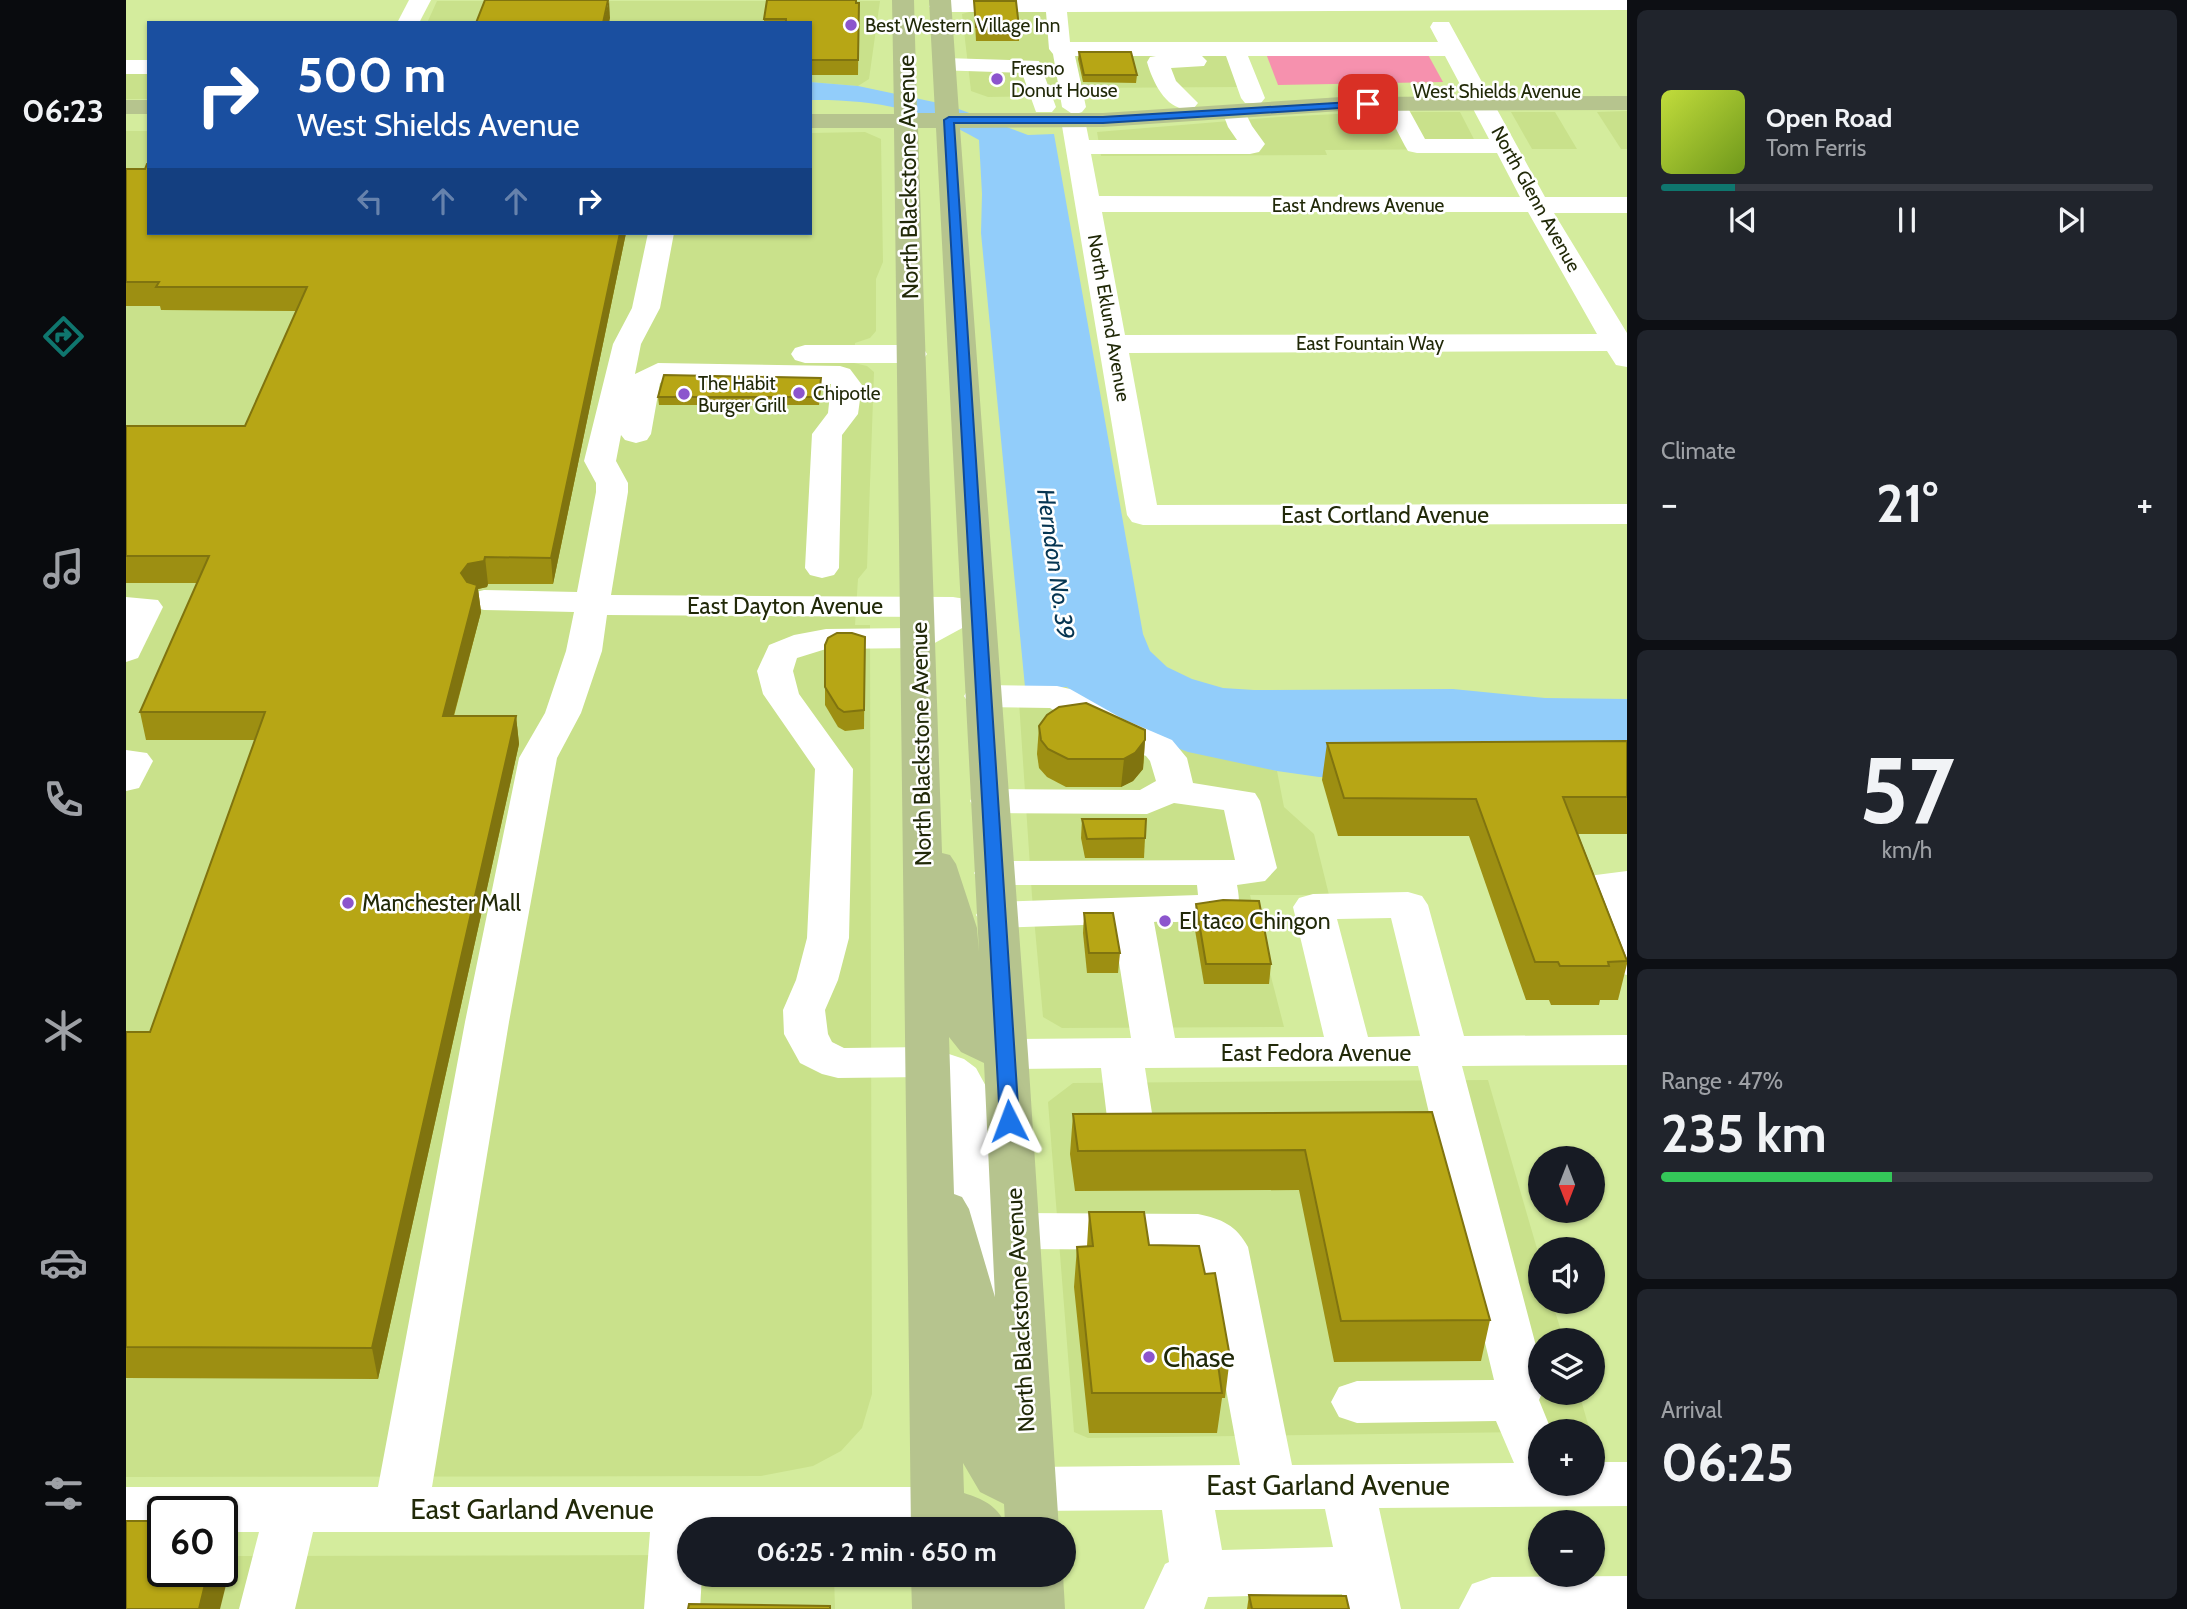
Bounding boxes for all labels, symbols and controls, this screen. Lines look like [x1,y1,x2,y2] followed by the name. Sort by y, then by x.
[865,14,1060,37] place label: Best Western Village Inn
[843,17,859,33] marker: Best Western Village Inn
[297,45,446,104] text: 500 m
[182,49,273,140] icon: right
[892,54,924,300] street label: North Blackstone Avenue
[1011,57,1118,102] place label: Fresno Donut House
[989,71,1005,87] marker: Fresno Donut House
[1338,74,1398,134] pin
[1413,80,1581,103] street label: West Shields Avenue
[1349,85,1387,123] icon: arrive
[22,91,104,130] text: 06:23
[1766,102,1892,134] text: Open Road
[297,105,580,144] text: West Shields Avenue
[1486,122,1586,276] street label: North Glenn Avenue
[1766,134,1866,162] text: Tom Ferris
[351,182,389,220] icon: left
[424,182,462,220] icon: ahead
[497,182,535,220] icon: ahead
[570,182,608,220] icon: right
[1272,194,1445,217] street label: East Andrews Avenue
[1724,201,1762,239] icon: previous
[1888,201,1926,239] icon: pause
[2052,201,2090,239] icon: next
[1083,232,1135,404] street label: North Eklund Avenue
[39,312,88,361] icon: directions
[1296,332,1444,355] street label: East Fountain Way
[698,372,787,417] place label: The Habit Burger Grill
[813,382,881,405] place label: Chipotle
[791,385,807,401] marker: Chipotle
[676,386,692,402] marker: The Habit Burger Grill
[1661,437,1736,465] text: Climate
[1876,472,1938,535] text: 21°
[1661,480,1678,527] text: −
[2136,480,2153,527] text: +
[1031,487,1081,641] water label: Herndon No. 39
[1281,501,1489,529] street label: East Cortland Avenue
[39,544,88,593] icon: music
[687,592,883,620] street label: East Dayton Avenue
[905,621,937,867] street label: North Blackstone Avenue
[1859,735,1955,846] text: 57
[39,775,88,824] icon: phone
[1882,836,1932,864] text: km/h
[362,889,522,917] place label: Manchester Mall
[340,895,356,911] marker: Manchester Mall
[1179,907,1331,935] place label: El taco Chingon
[1157,913,1173,929] marker: El taco Chingon
[39,1006,88,1055] icon: climate
[1221,1039,1412,1067] street label: East Fedora Avenue
[1661,1067,1783,1095] text: Range · 47%
[972,1084,1046,1158] position arrow
[1661,1102,1827,1165] text: 235 km
[1528,1146,1605,1223] north arrow
[1528,1146,1605,1587] map controls
[1000,1187,1040,1433] street label: North Blackstone Avenue
[1528,1237,1605,1314] button: sound
[39,1238,88,1287] icon: car
[1528,1328,1605,1405] button: layers
[1163,1340,1235,1374] place label: Chase
[1141,1349,1157,1365] marker: Chase
[1661,1396,1722,1424] text: Arrival
[1528,1419,1605,1496] button: +
[1661,1431,1794,1494] text: 06:25
[1206,1468,1450,1502] street label: East Garland Avenue
[39,1469,88,1518] icon: filters
[410,1492,654,1526] street label: East Garland Avenue
[147,1496,238,1587] speed limit sign: 60
[1528,1510,1605,1587] button: −
[756,1536,997,1568] text: 06:25 · 2 min · 650 m

